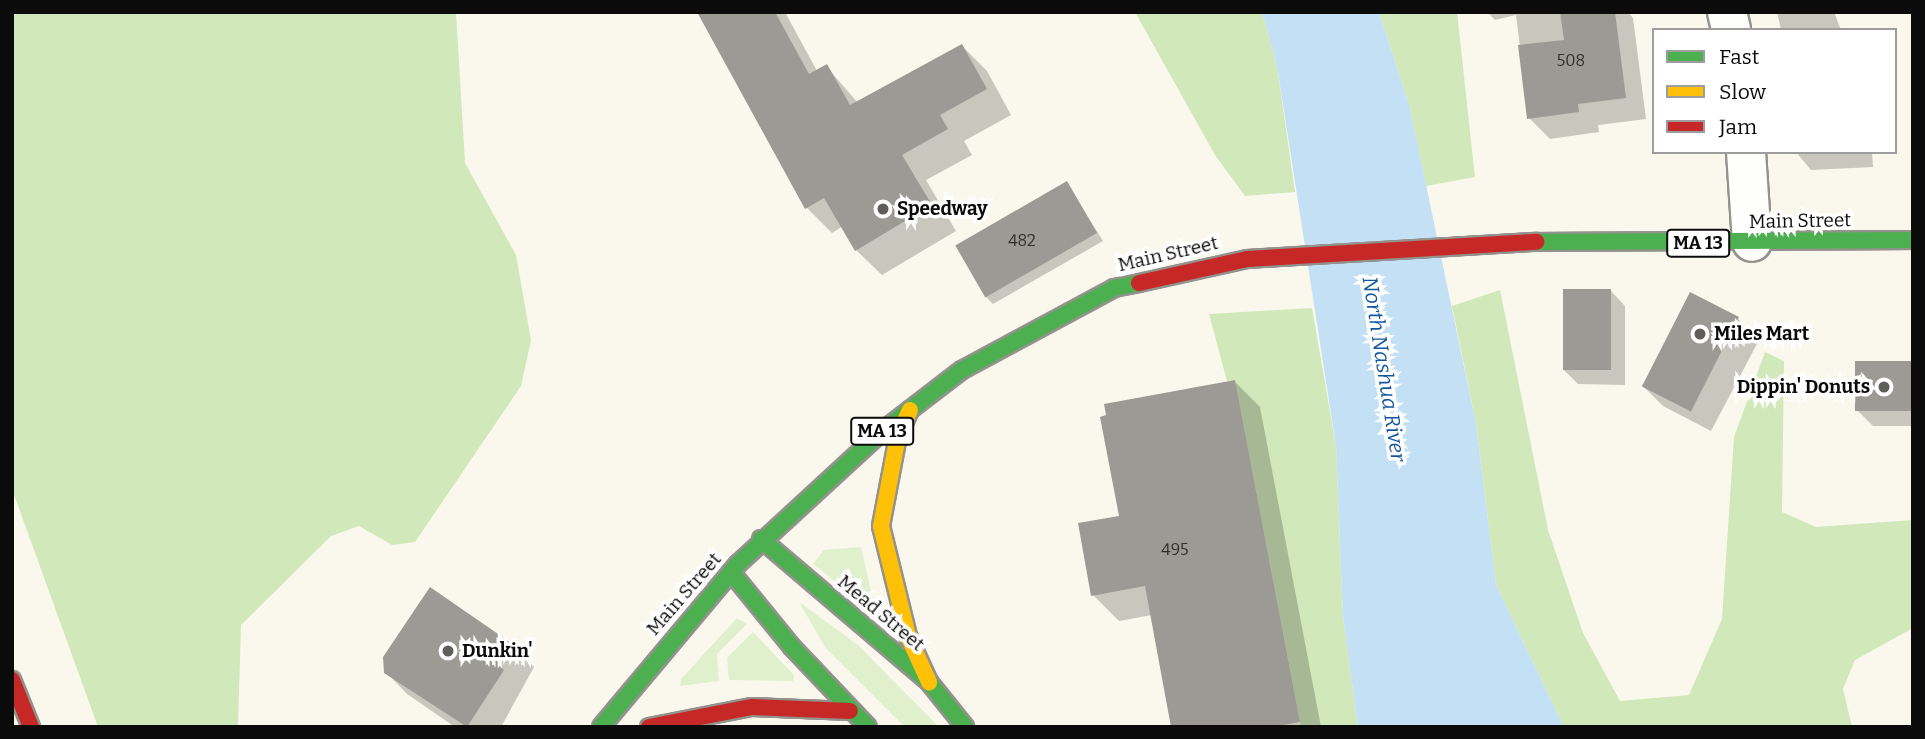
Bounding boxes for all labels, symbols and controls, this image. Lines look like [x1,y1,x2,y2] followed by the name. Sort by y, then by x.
[1652,28,1897,154] legend
[1719,44,1759,70] text: Fast
[1557,51,1585,71] house number: 508
[1719,79,1766,105] text: Slow
[1719,114,1757,140] text: Jam
[897,198,988,220] place label: Speedway
[875,201,891,217] marker: Speedway
[1749,209,1851,233] street label: Main Street
[1665,229,1731,258] road number: MA 13
[1008,231,1036,251] house number: 482
[1116,231,1220,277] street label: Main Street
[1357,275,1411,463] water label: North Nashua River
[1714,323,1809,345] place label: Miles Mart
[1692,326,1708,342] marker: Miles Mart
[1737,376,1870,398] place label: Dippin' Donuts
[1876,379,1892,395] marker: Dippin' Donuts
[849,416,915,446] road number: MA 13
[1161,540,1189,560] house number: 495
[642,548,726,640] street label: Main Street
[833,570,929,656] street label: Mead Street
[462,640,533,662] place label: Dunkin'
[440,643,456,659] marker: Dunkin'

